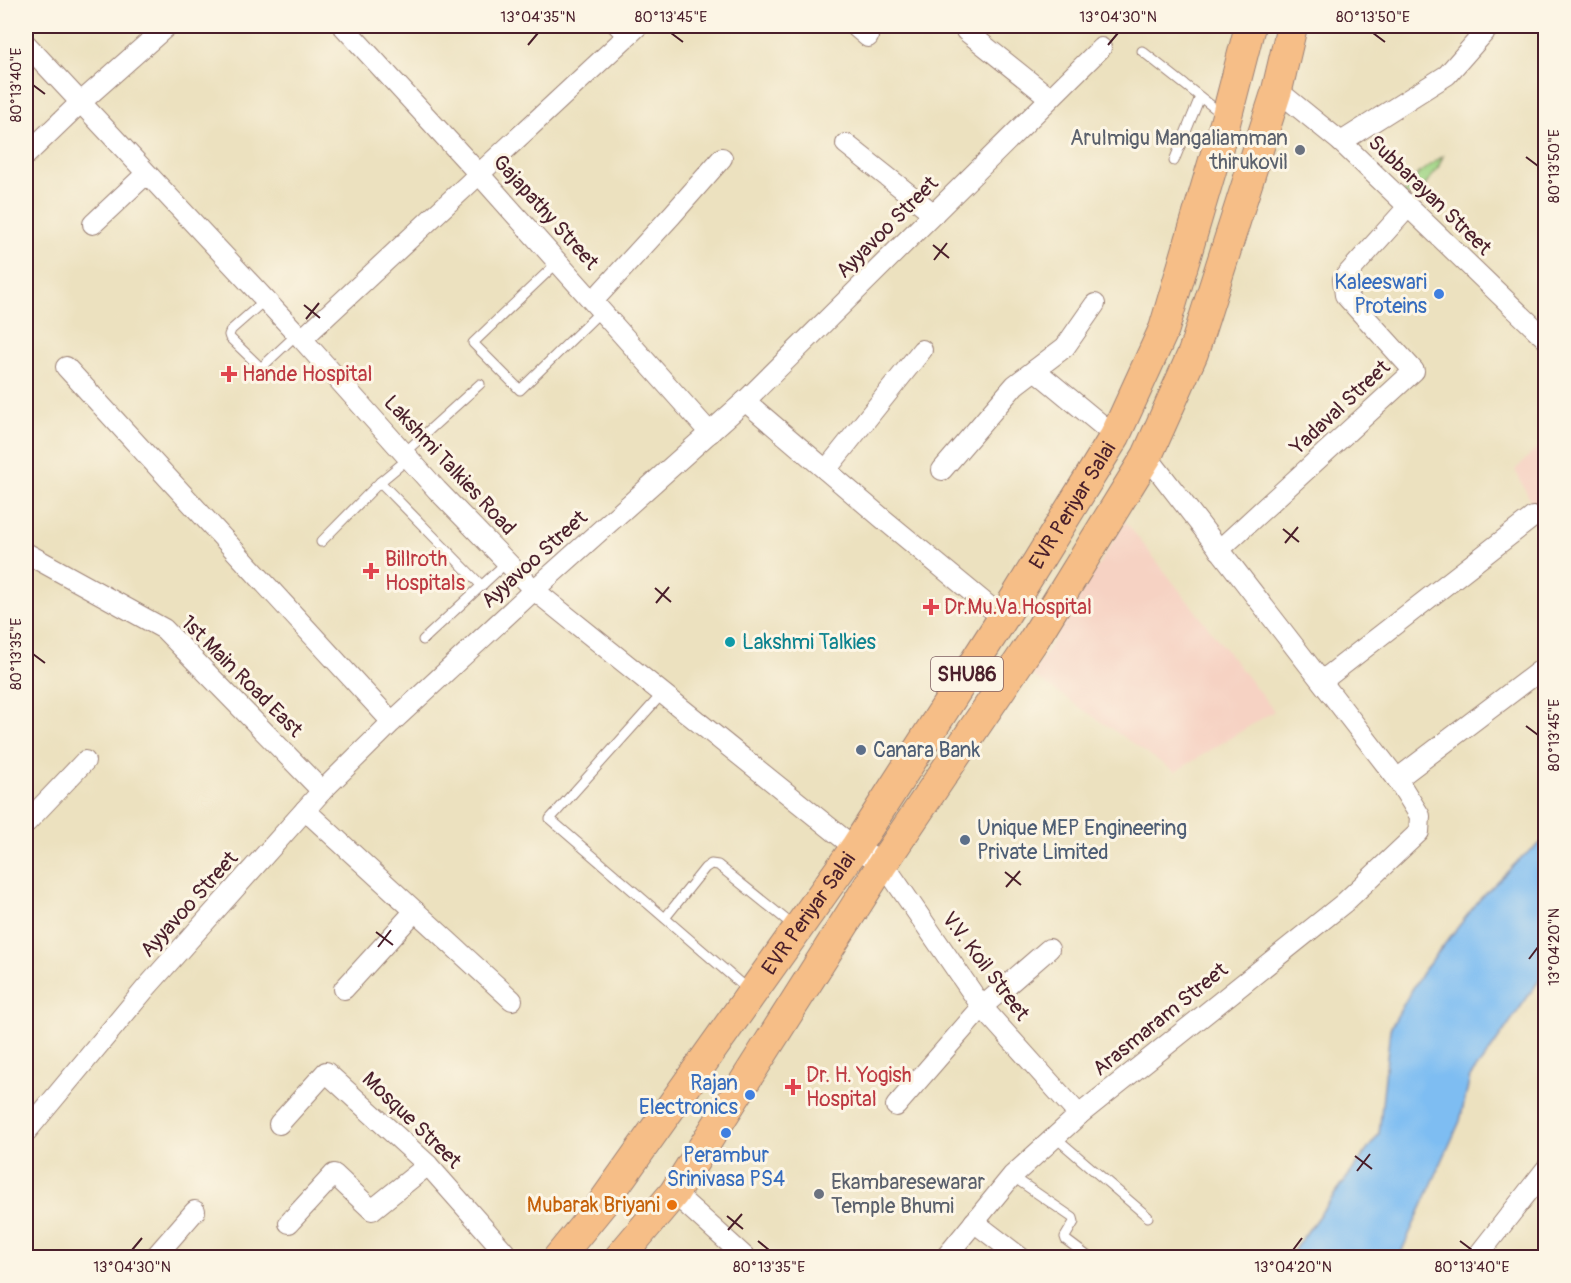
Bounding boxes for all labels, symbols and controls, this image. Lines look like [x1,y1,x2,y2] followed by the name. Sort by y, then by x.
[500,8,576,27] text: 13°04'35"N
[635,8,707,27] text: 80°13'45"E
[1079,8,1157,27] text: 13°04'30"N
[1336,8,1410,27] text: 80°13'50"E
[7,48,26,122] text: 80°13'40"E
[1070,125,1288,176] place label: Arulmigu Mangaliamman thirukovil
[1362,129,1498,262] street label: Subbarayan Street
[1545,129,1564,203] text: 80°13'50"E
[1293,143,1307,157] marker: Arulmigu Mangaliamman thirukovil
[487,149,605,276] street label: Gajapathy Street
[830,170,945,284] street label: Ayyavoo Street
[1334,269,1428,320] place label: Kaleeswari Proteins
[1432,287,1446,301] marker: Kaleeswari Proteins
[1284,354,1396,461] street label: Yadaval Street
[242,361,373,388] place label: Hande Hospital
[220,365,238,383] marker: Hande Hospital
[378,390,522,541] street label: Lakshmi Talkies Road
[1023,437,1122,574] street label: EVR Periyar Salai
[476,504,594,614] street label: Ayyavoo Street
[385,546,466,597] place label: Billroth Hospitals
[362,562,380,580] marker: Billroth Hospitals
[944,594,1092,621] place label: Dr.Mu.Va.Hospital
[922,598,940,616] marker: Dr.Mu.Va.Hospital
[175,610,309,744] street label: 1st Main Road East
[7,618,26,690] text: 80°13'35"E
[742,629,877,656] place label: Lakshmi Talkies
[723,635,737,649] marker: Lakshmi Talkies
[931,657,1003,691] road number: SHU86
[1545,699,1564,771] text: 80°13'45"E
[873,737,980,764] place label: Canara Bank
[854,743,868,757] marker: Canara Bank
[977,815,1187,866] place label: Unique MEP Engineering Private Limited
[958,833,972,847] marker: Unique MEP Engineering Private Limited
[135,845,245,963] street label: Ayyavoo Street
[756,847,862,981] street label: EVR Periyar Salai
[936,906,1036,1027] street label: V.V. Koil Street
[1545,908,1564,986] text: 13°04'20"N
[1087,956,1234,1082] street label: Arasmaram Street
[806,1062,912,1113] place label: Dr. H. Yogish Hospital
[356,1066,467,1175] street label: Mosque Street
[639,1070,739,1121] place label: Rajan Electronics
[784,1078,802,1096] marker: Dr. H. Yogish Hospital
[743,1088,757,1102] marker: Rajan Electronics
[719,1126,733,1140] marker: Perambur Srinivasa PS4
[667,1142,785,1193] place label: Perambur Srinivasa PS4
[831,1169,986,1220] place label: Ekambaresewarar Temple Bhumi
[812,1187,826,1201] marker: Ekambaresewarar Temple Bhumi
[527,1192,660,1219] place label: Mubarak Briyani
[665,1198,679,1212] marker: Mubarak Briyani
[93,1258,171,1277] text: 13°04'30"N
[733,1258,805,1277] text: 80°13'35"E
[1254,1258,1332,1277] text: 13°04'20"N
[1435,1258,1509,1277] text: 80°13'40"E

